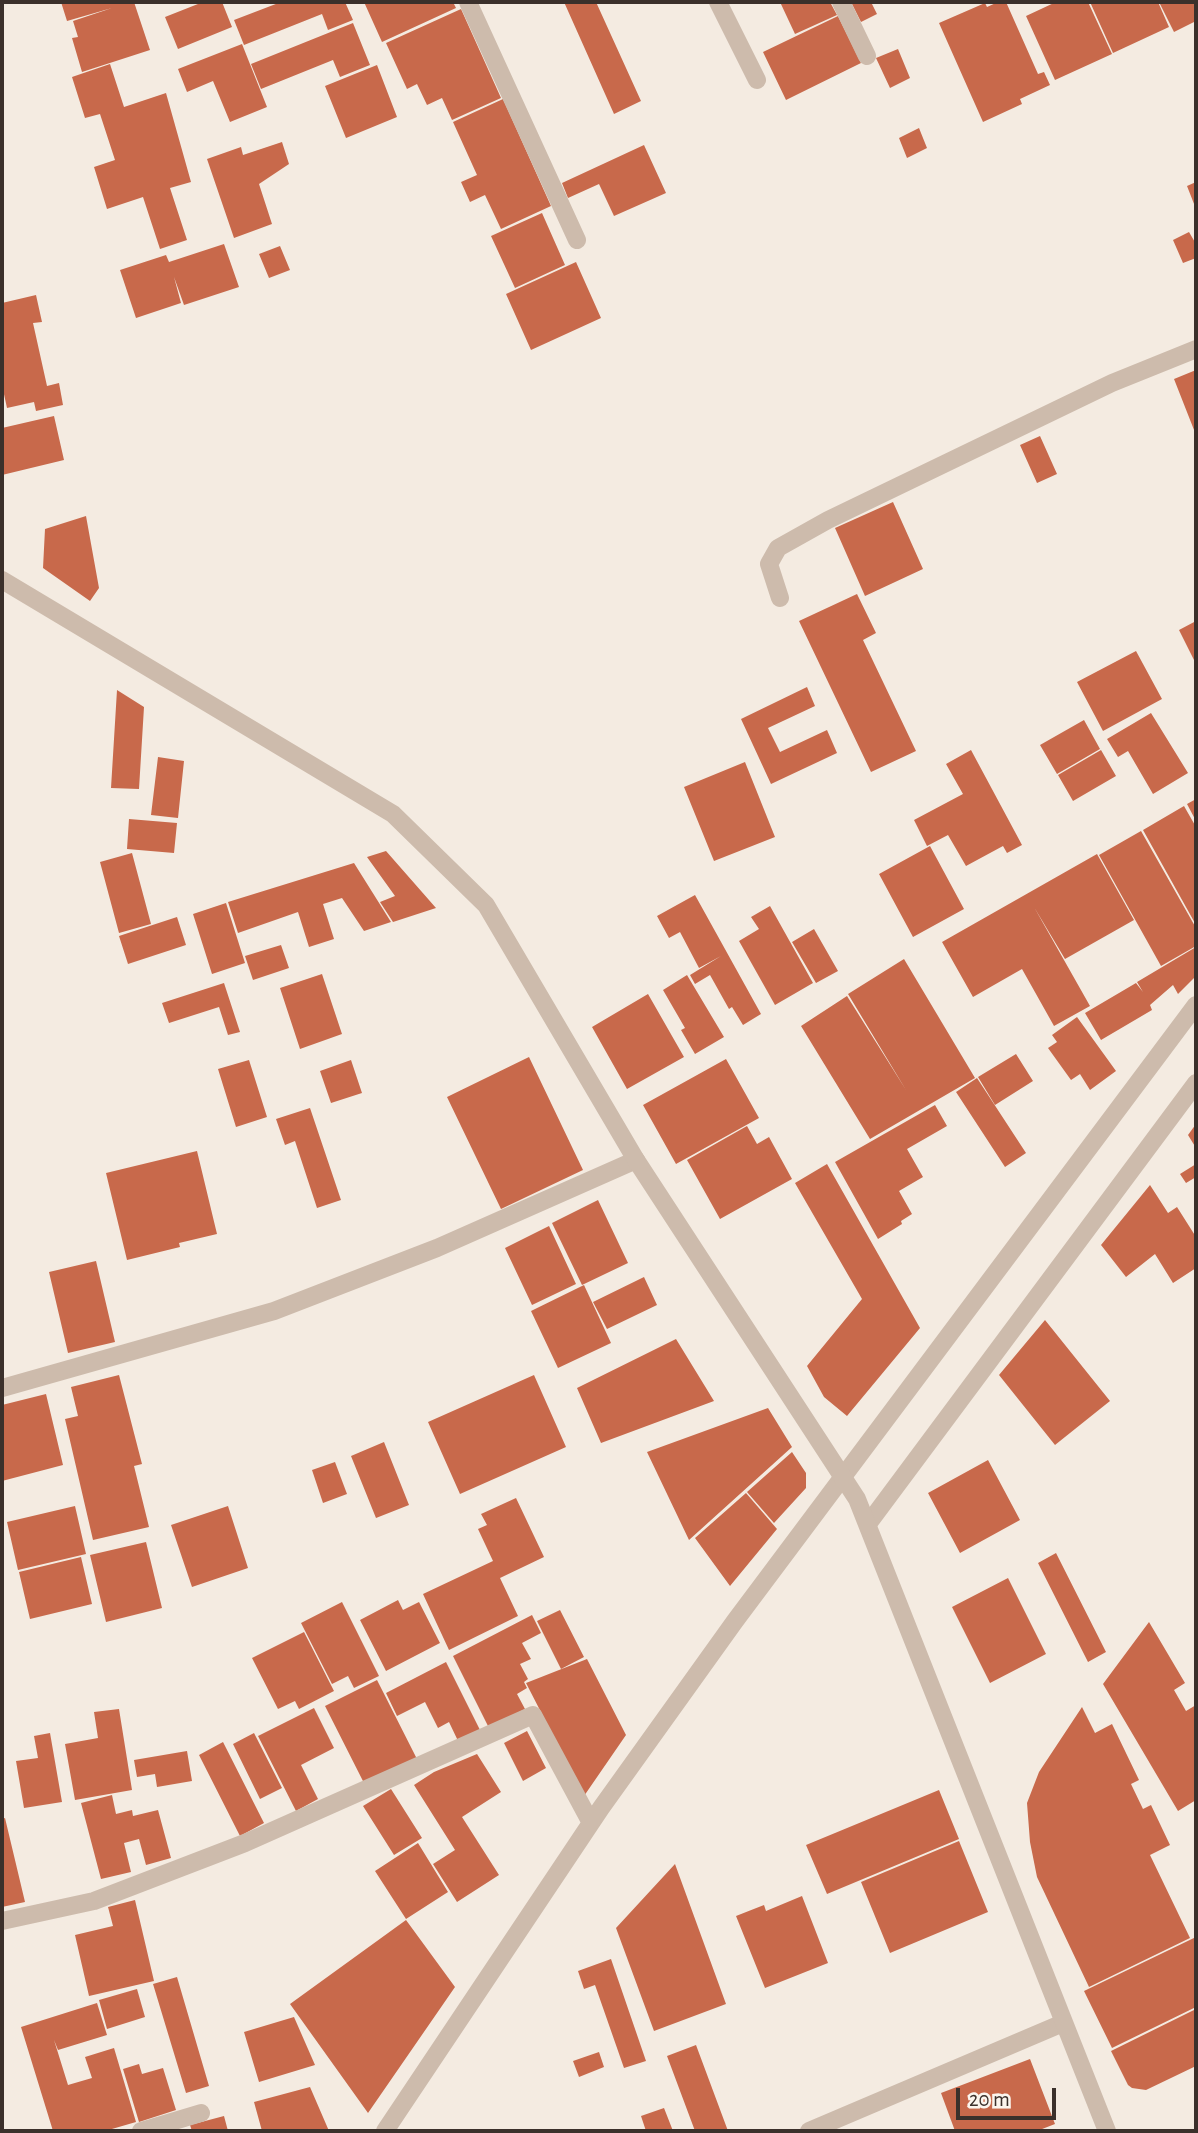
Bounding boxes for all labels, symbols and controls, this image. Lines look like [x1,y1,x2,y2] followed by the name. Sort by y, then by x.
[960,2074,1060,2118] scale bar
[969,2089,1010,2110] text: 20 m

